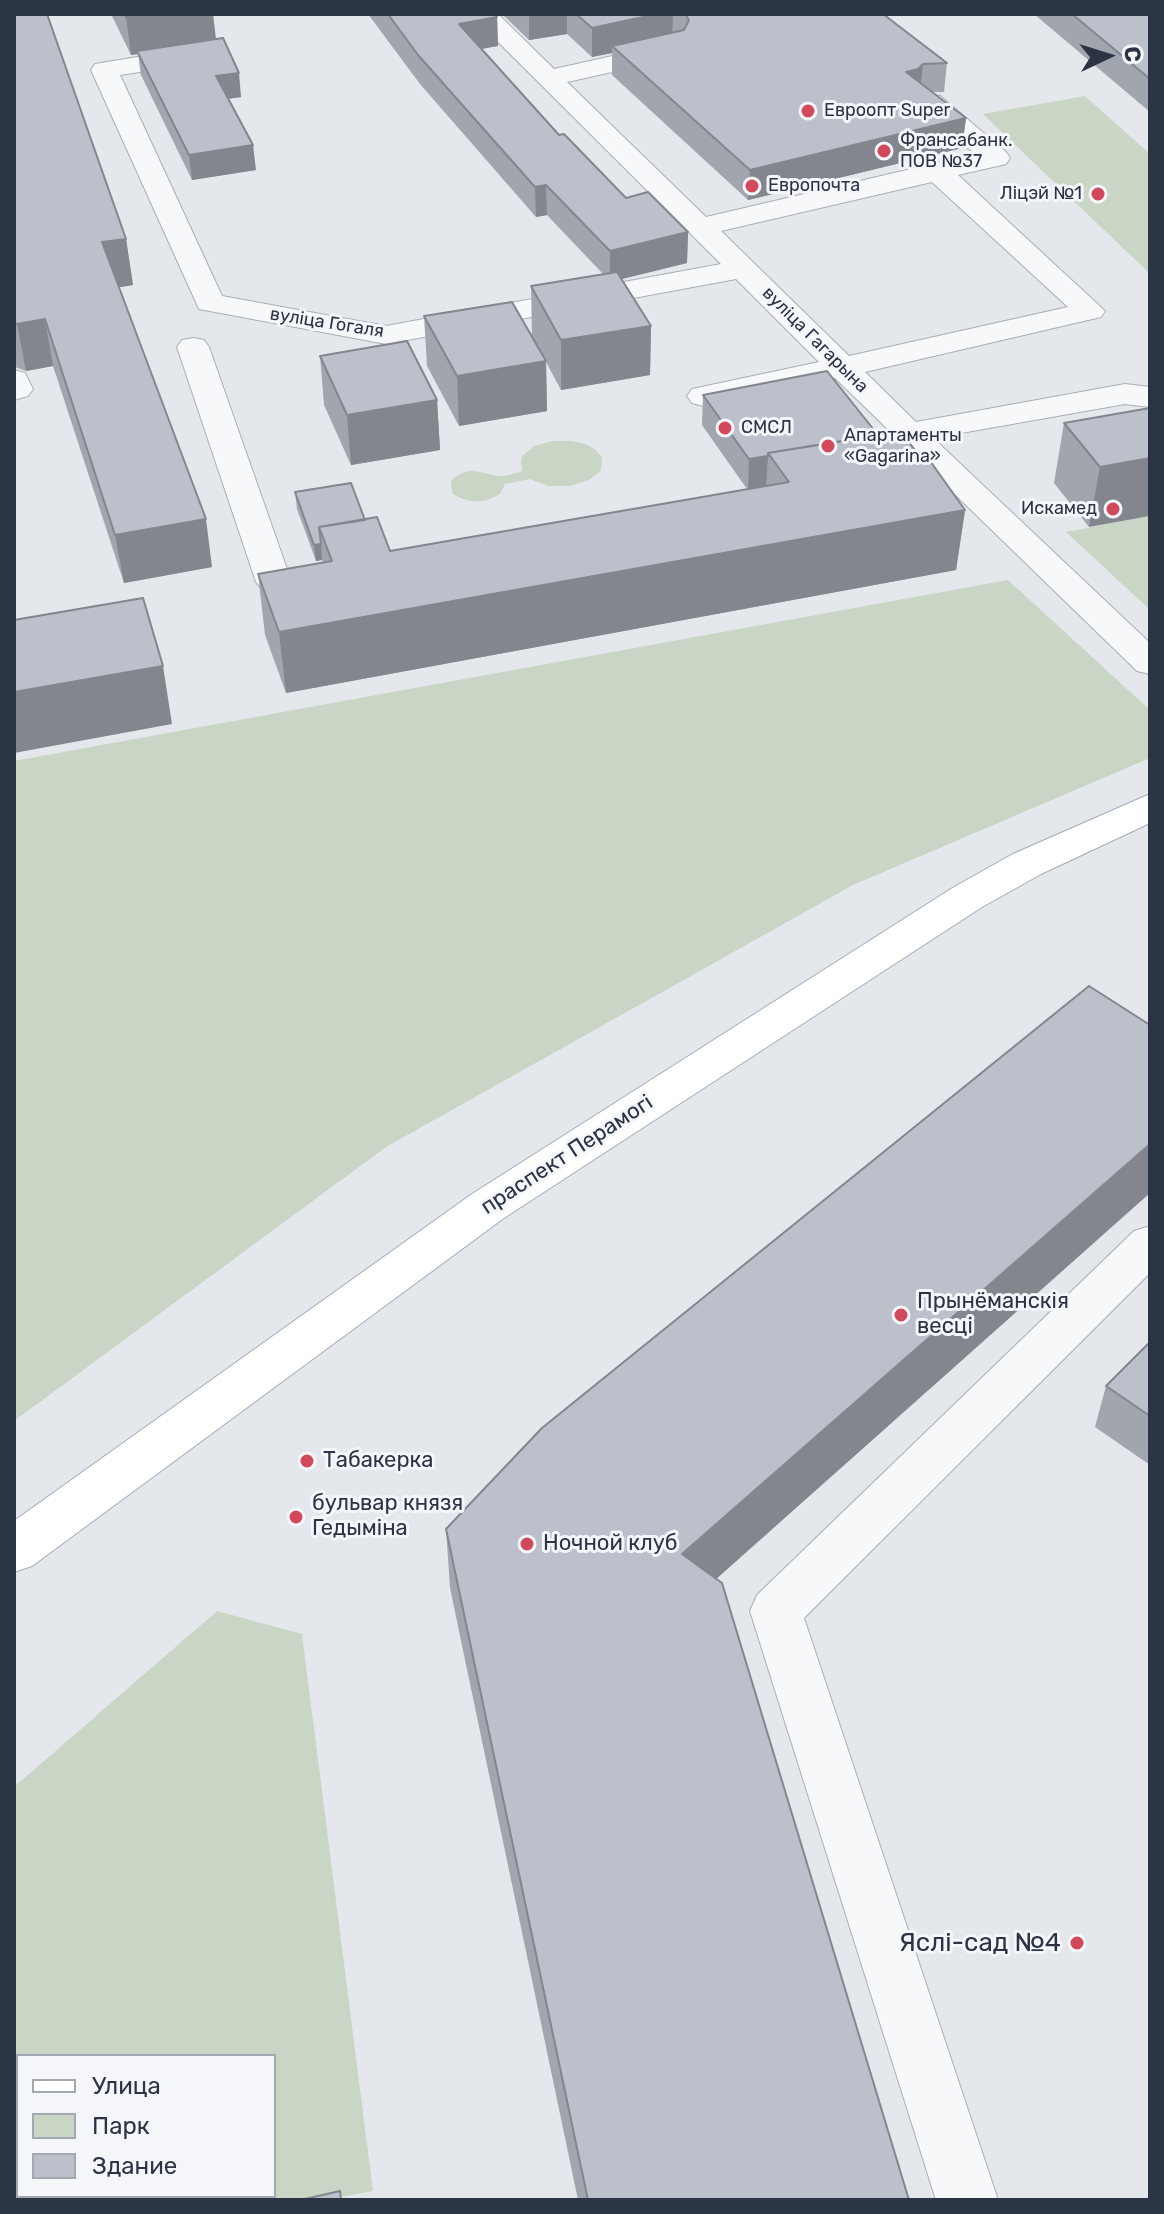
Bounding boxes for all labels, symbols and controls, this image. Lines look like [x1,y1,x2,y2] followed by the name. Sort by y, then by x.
[1068,16,1148,96] north arrow
[1118,46,1146,63] text: С
[824,100,950,122] place label: Евроопт Super
[799,102,817,120] marker: Евроопт Super
[900,130,1012,172] place label: Франсабанк. ПОВ №37
[875,142,893,160] marker: Франсабанк. ПОВ №37
[768,175,860,197] place label: Европочта
[743,177,761,195] marker: Европочта
[1000,183,1082,205] place label: Ліцэй №1
[1089,185,1107,203] marker: Ліцэй №1
[757,282,873,398] street label: вуліца Гагарына
[268,303,386,343] street label: вуліца Гогаля
[741,417,792,439] place label: СМСЛ
[716,419,734,437] marker: СМСЛ
[844,425,962,468] place label: Апартаменты «Gagarina»
[819,437,837,455] marker: Апартаменты «Gagarina»
[1021,498,1097,520] place label: Искамед
[1104,500,1122,518] marker: Искамед
[476,1089,658,1221] street label: праспект Перамогі
[917,1289,1069,1340] place label: Прынёманскія весці
[892,1306,910,1324] marker: Прынёманскія весці
[323,1448,433,1474] place label: Табакерка
[298,1452,316,1470] marker: Табакерка
[312,1491,463,1542] place label: бульвар князя Гедыміна
[287,1508,305,1526] marker: бульвар князя Гедыміна
[543,1531,678,1557] place label: Ночной клуб
[518,1535,536,1553] marker: Ночной клуб
[899,1927,1061,1959] place label: Яслі-сад №4
[1068,1934,1086,1952] marker: Яслі-сад №4
[16,2054,276,2198] legend
[92,2072,161,2100] text: Улица
[92,2112,150,2140] text: Парк
[92,2152,177,2180] text: Здание

